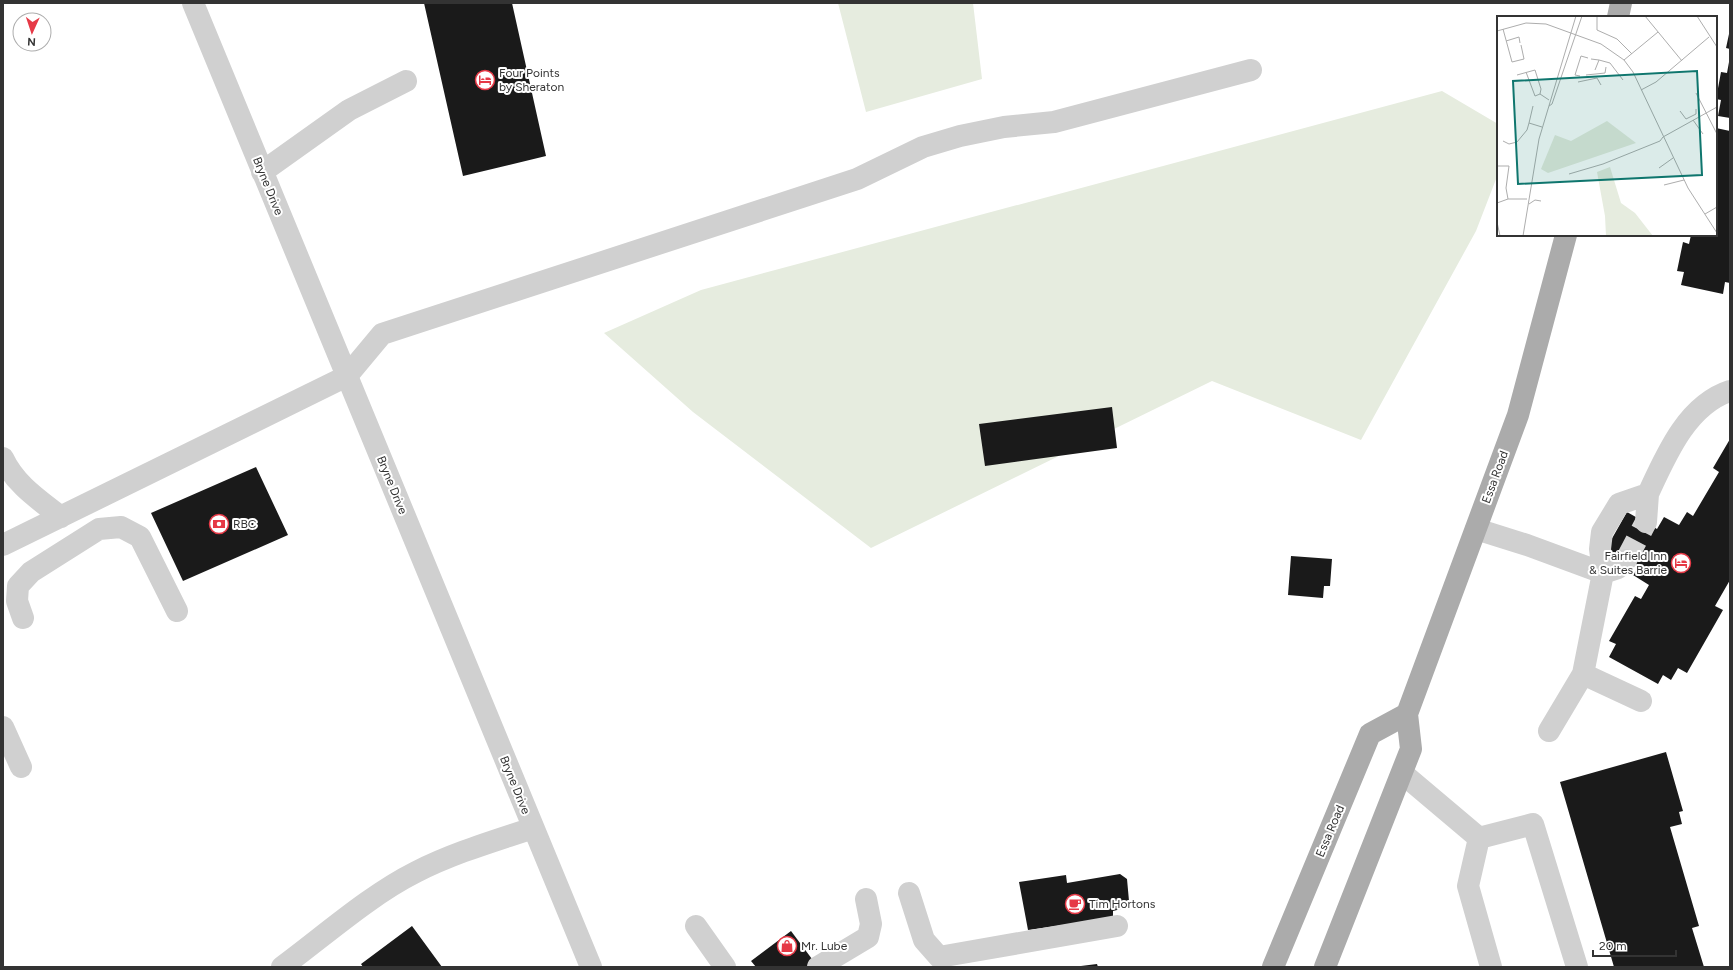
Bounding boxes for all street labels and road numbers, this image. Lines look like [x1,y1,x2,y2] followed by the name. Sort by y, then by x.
[250,155,286,218] street label: Bryne Drive
[1479,449,1511,505] street label: Essa Road
[374,454,410,517] street label: Bryne Drive
[497,754,533,817] street label: Bryne Drive
[1313,803,1347,859] street label: Essa Road

